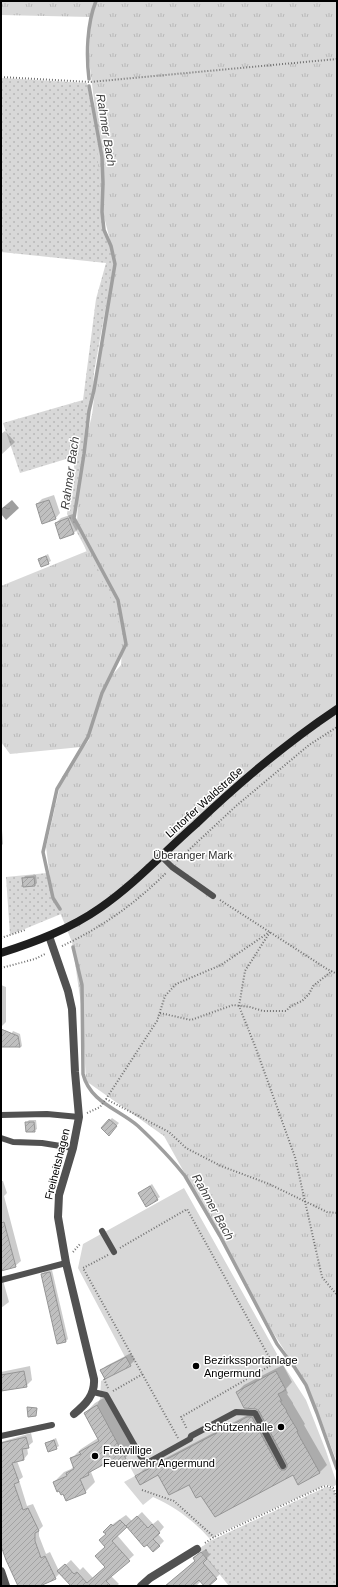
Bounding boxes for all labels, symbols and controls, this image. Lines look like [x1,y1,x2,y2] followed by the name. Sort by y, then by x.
[93,93,119,168] water label: Rahmer Bach
[58,435,82,510] water label: Rahmer Bach
[163,764,245,840] street label: Lintorfer Waldstraße
[153,849,233,861] park label: Überanger Mark
[42,1127,72,1201] street label: Freiheitshagen
[189,1172,237,1243] water label: Rahmer Bach
[204,1354,298,1379] place label: Bezirkssportanlage Angermund
[191,1361,201,1371] marker: Bezirkssportanlage Angermund
[204,1421,273,1433] place label: Schützenhalle
[276,1422,286,1432] marker: Schützenhalle
[103,1444,215,1469] place label: Freiwillige Feuerwehr Angermund
[90,1451,100,1461] marker: Freiwillige Feuerwehr Angermund

